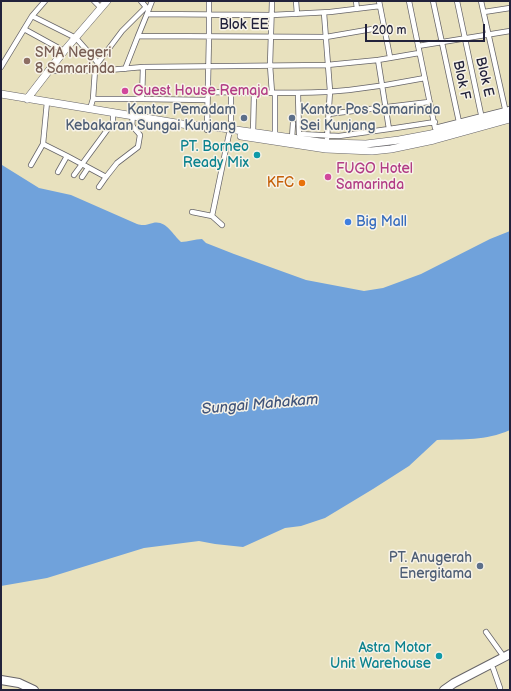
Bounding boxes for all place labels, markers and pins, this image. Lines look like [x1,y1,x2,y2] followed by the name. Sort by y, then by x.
[35,45,115,78] place label: SMA Negeri 8 Samarinda
[22,56,32,66] marker: SMA Negeri 8 Samarinda
[133,83,268,99] place label: Guest House Remaja
[120,86,130,96] marker: Guest House Remaja
[65,102,236,134] place label: Kantor Pemadam Kebakaran Sungai Kunjang
[300,102,440,134] place label: Kantor Pos Samarinda Sei Kunjang
[239,113,249,123] marker: Kantor Pemadam Kebakaran Sungai Kunjang
[287,113,297,123] marker: Kantor Pos Samarinda Sei Kunjang
[180,139,249,172] place label: PT. Borneo Ready Mix
[252,150,262,160] marker: PT. Borneo Ready Mix
[336,161,413,194] place label: FUGO Hotel Samarinda
[323,172,333,182] marker: FUGO Hotel Samarinda
[267,175,294,191] place label: KFC
[297,178,307,188] marker: KFC
[356,214,407,230] place label: Big Mall
[343,217,353,227] marker: Big Mall
[389,550,472,582] place label: PT. Anugerah Energitama
[475,561,485,571] marker: PT. Anugerah Energitama
[330,640,431,672] place label: Astra Motor Unit Warehouse
[434,651,444,661] marker: Astra Motor Unit Warehouse

